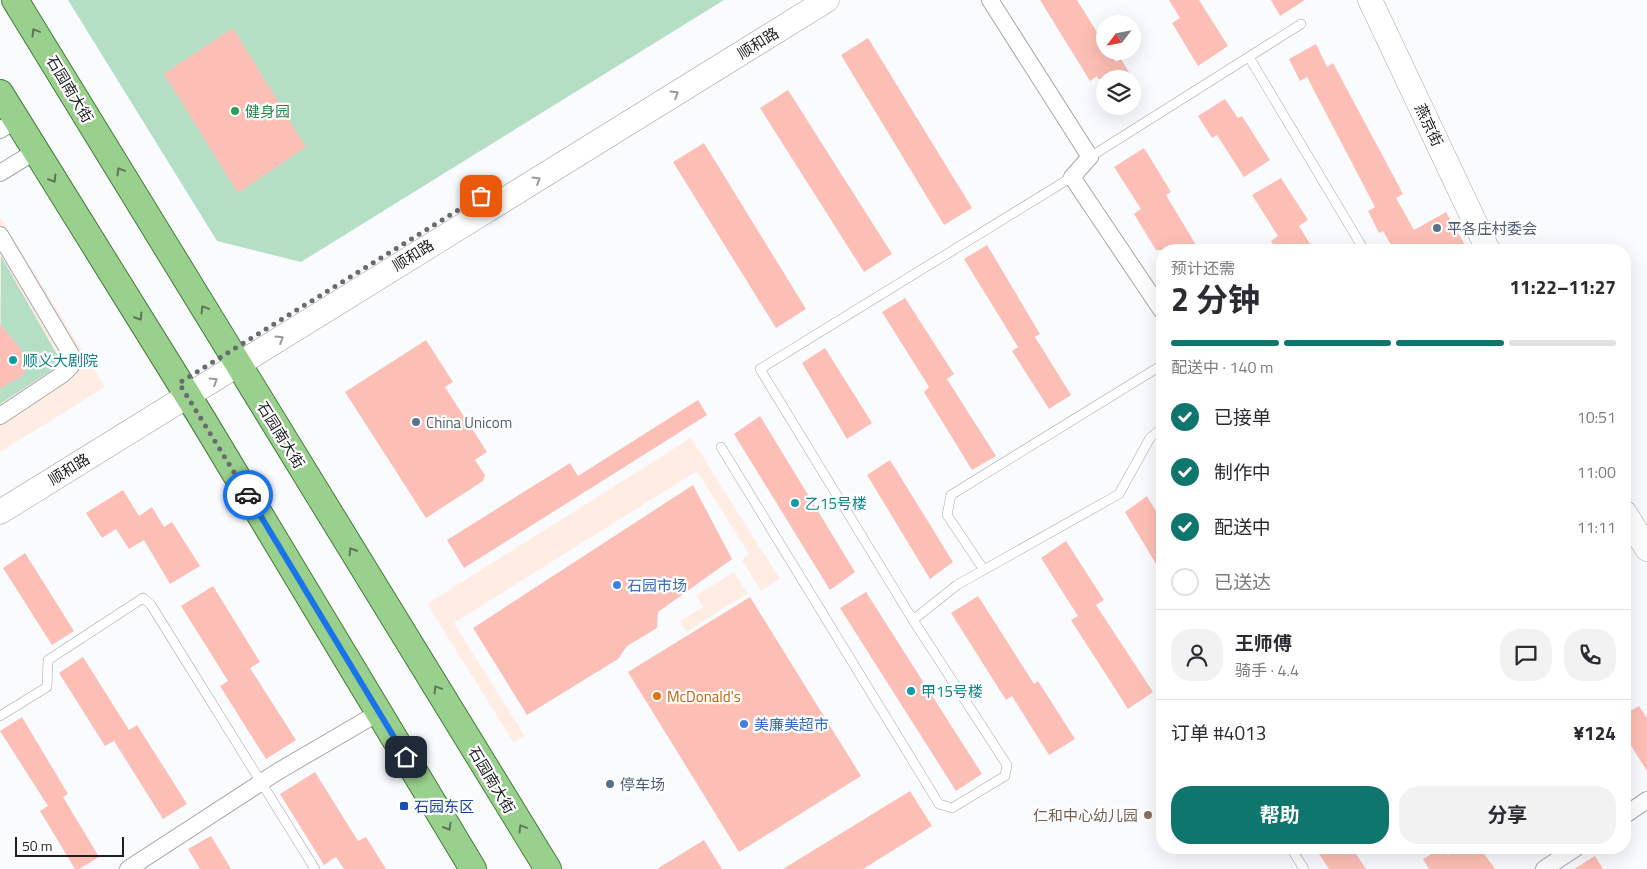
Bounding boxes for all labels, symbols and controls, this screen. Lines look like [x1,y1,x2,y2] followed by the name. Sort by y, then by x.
[1096,15,1141,60] north arrow
[1096,15,1141,115] map controls
[733,21,783,65] street label: 顺和路
[31,29,41,38] one-way arrow
[41,51,99,127] street label: 石园南大街
[1096,70,1141,115] button: layers
[670,91,679,101] one-way arrow
[245,100,290,123] place label: 健身园
[1409,100,1449,150] street label: 燕京街
[229,105,241,117] marker: 健身园
[116,167,126,176] one-way arrow
[47,174,57,183] one-way arrow
[460,175,502,217] pin
[532,176,541,186] one-way arrow
[467,182,495,210] icon: bag
[1447,217,1537,240] place label: 平各庄村委会
[1431,222,1443,234] marker: 平各庄村委会
[388,233,438,277] street label: 顺和路
[1171,256,1235,280] text: 预计还需
[1509,272,1616,301] text: 11:22–11:27
[1171,275,1260,323] text: 2 分钟
[201,306,211,315] one-way arrow
[132,312,142,321] one-way arrow
[275,336,284,346] one-way arrow
[23,349,98,372] place label: 顺义大剧院
[7,354,19,366] marker: 顺义大剧院
[1171,355,1273,379] text: 配送中 · 140 m
[208,377,217,387] one-way arrow
[251,397,311,473] street label: 石园南大街
[1214,402,1271,431] text: 已接单
[1171,403,1199,431] icon: check
[1577,405,1616,429] text: 10:51
[426,411,512,434] place label: China Unicom
[410,416,422,428] marker: China Unicom
[44,447,94,491] street label: 顺和路
[1214,457,1271,486] text: 制作中
[1171,458,1199,486] icon: check
[1577,460,1616,484] text: 11:00
[223,470,273,520] courier
[234,481,262,509] icon: car
[805,492,867,515] place label: 乙15号楼
[789,497,801,509] marker: 乙15号楼
[1214,512,1271,541] text: 配送中
[1171,513,1199,541] icon: check
[1577,515,1616,539] text: 11:11
[348,547,358,556] one-way arrow
[1214,567,1271,596] text: 已送达
[627,574,687,597] place label: 石园市场
[611,579,623,591] marker: 石园市场
[1235,628,1292,657] text: 王师傅
[1171,629,1223,681] button: person
[1500,629,1552,681] button: chat
[1564,629,1616,681] button: phone
[1235,658,1299,682] text: 骑手 · 4.4
[921,680,983,703] place label: 甲15号楼
[667,685,741,708] place label: McDonald's
[905,685,917,697] marker: 甲15号楼
[433,686,443,695] one-way arrow
[651,690,663,702] marker: McDonald's
[754,713,829,736] place label: 美廉美超市
[738,718,750,730] marker: 美廉美超市
[1171,718,1266,747] text: 订单 #4013
[1573,718,1616,747] text: ¥124
[385,736,427,778] pin
[463,742,521,818] street label: 石园南大街
[392,743,420,771] icon: home
[620,773,665,796] place label: 停车场
[604,778,616,790] marker: 停车场
[1171,786,1389,844] button: 帮助
[1399,786,1616,844] button: 分享
[414,795,474,818] place label: 石园东区
[398,800,410,812] marker: 石园东区
[1033,804,1138,827] place label: 仁和中心幼儿园
[1142,809,1154,821] marker: 仁和中心幼儿园
[442,822,452,831] one-way arrow
[518,824,528,833] one-way arrow
[15,834,124,857] scale bar
[22,835,52,856] text: 50 m

